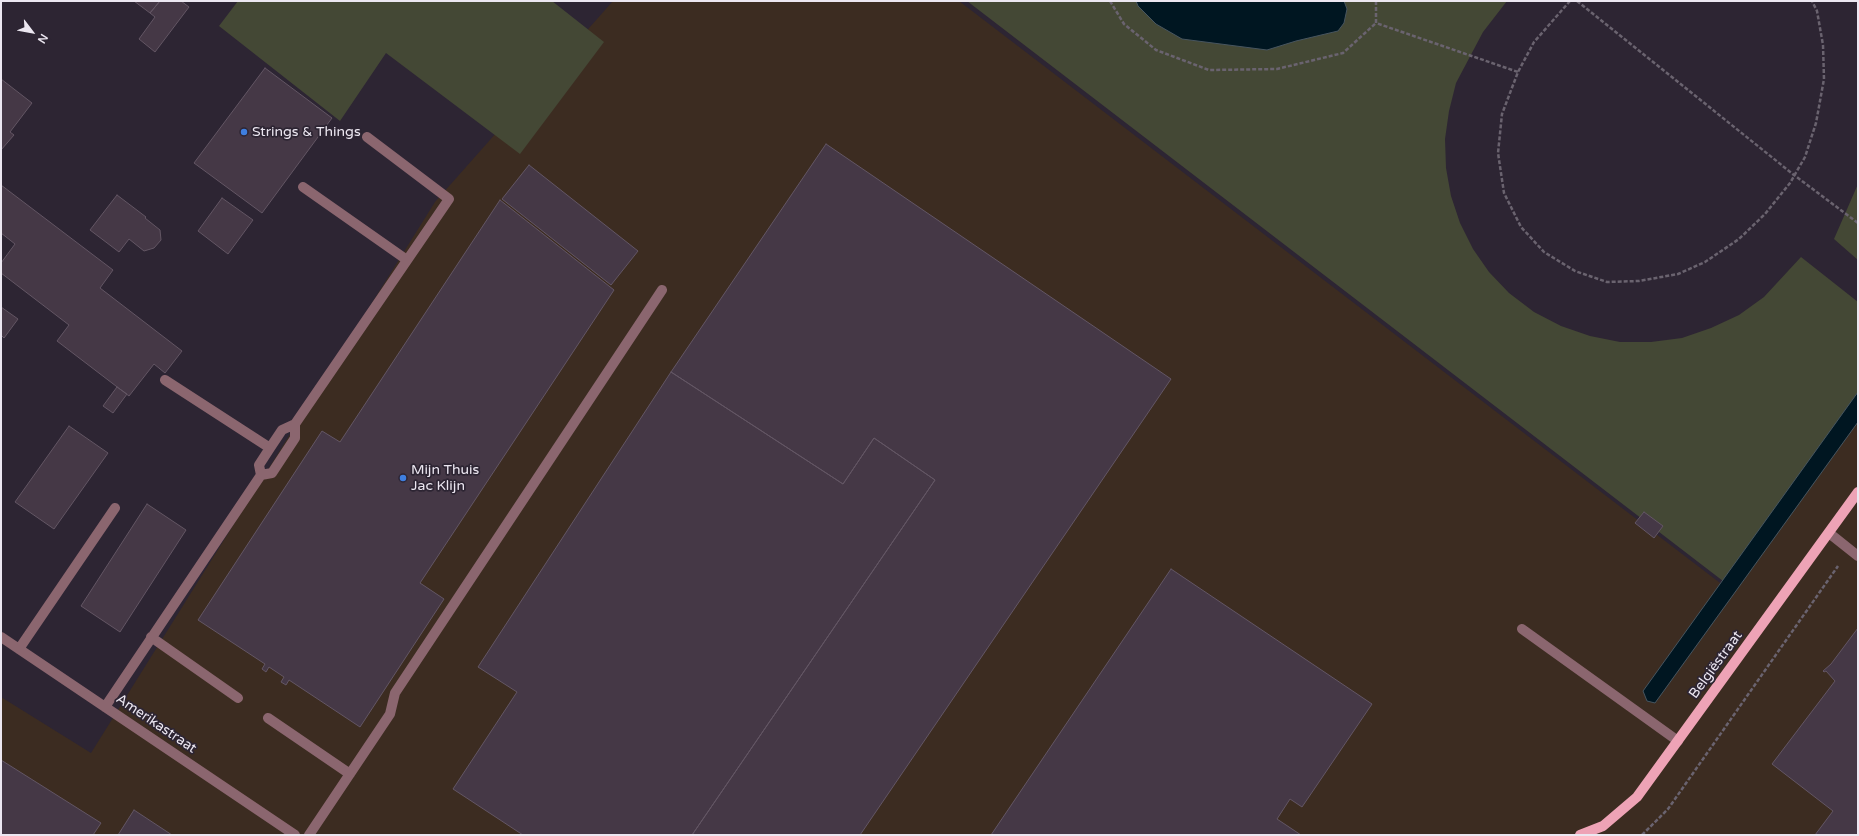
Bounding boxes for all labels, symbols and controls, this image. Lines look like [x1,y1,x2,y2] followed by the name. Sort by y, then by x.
[12,12,52,52] north arrow
[35,31,50,46] text: N
[252,124,361,140] place label: Strings & Things
[239,127,249,137] marker: Strings & Things
[411,462,479,494] place label: Mijn Thuis Jac Klijn
[398,473,408,483] marker: Mijn Thuis Jac Klijn
[1686,628,1746,702] street label: Belgiëstraat
[112,691,200,757] street label: Amerikastraat

